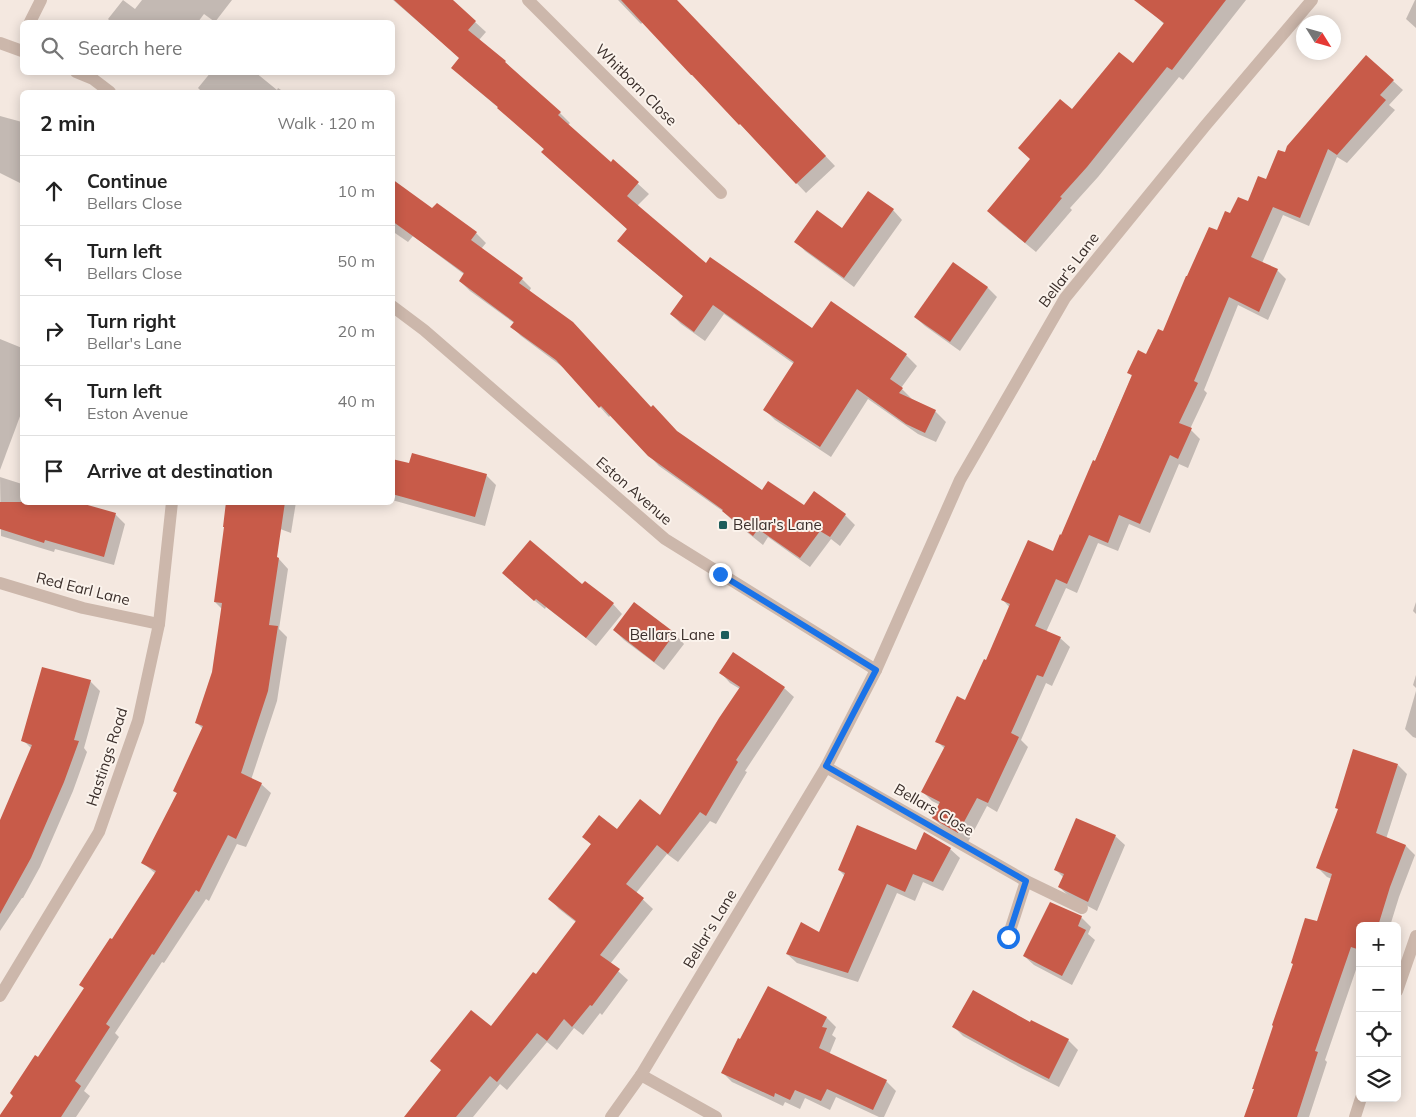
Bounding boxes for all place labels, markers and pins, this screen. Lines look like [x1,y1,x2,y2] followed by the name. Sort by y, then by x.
[733,515,822,534] place label: Bellar's Lane
[717,519,729,531] marker: Bellar's Lane
[630,625,715,644] place label: Bellars Lane
[719,629,731,641] marker: Bellars Lane

